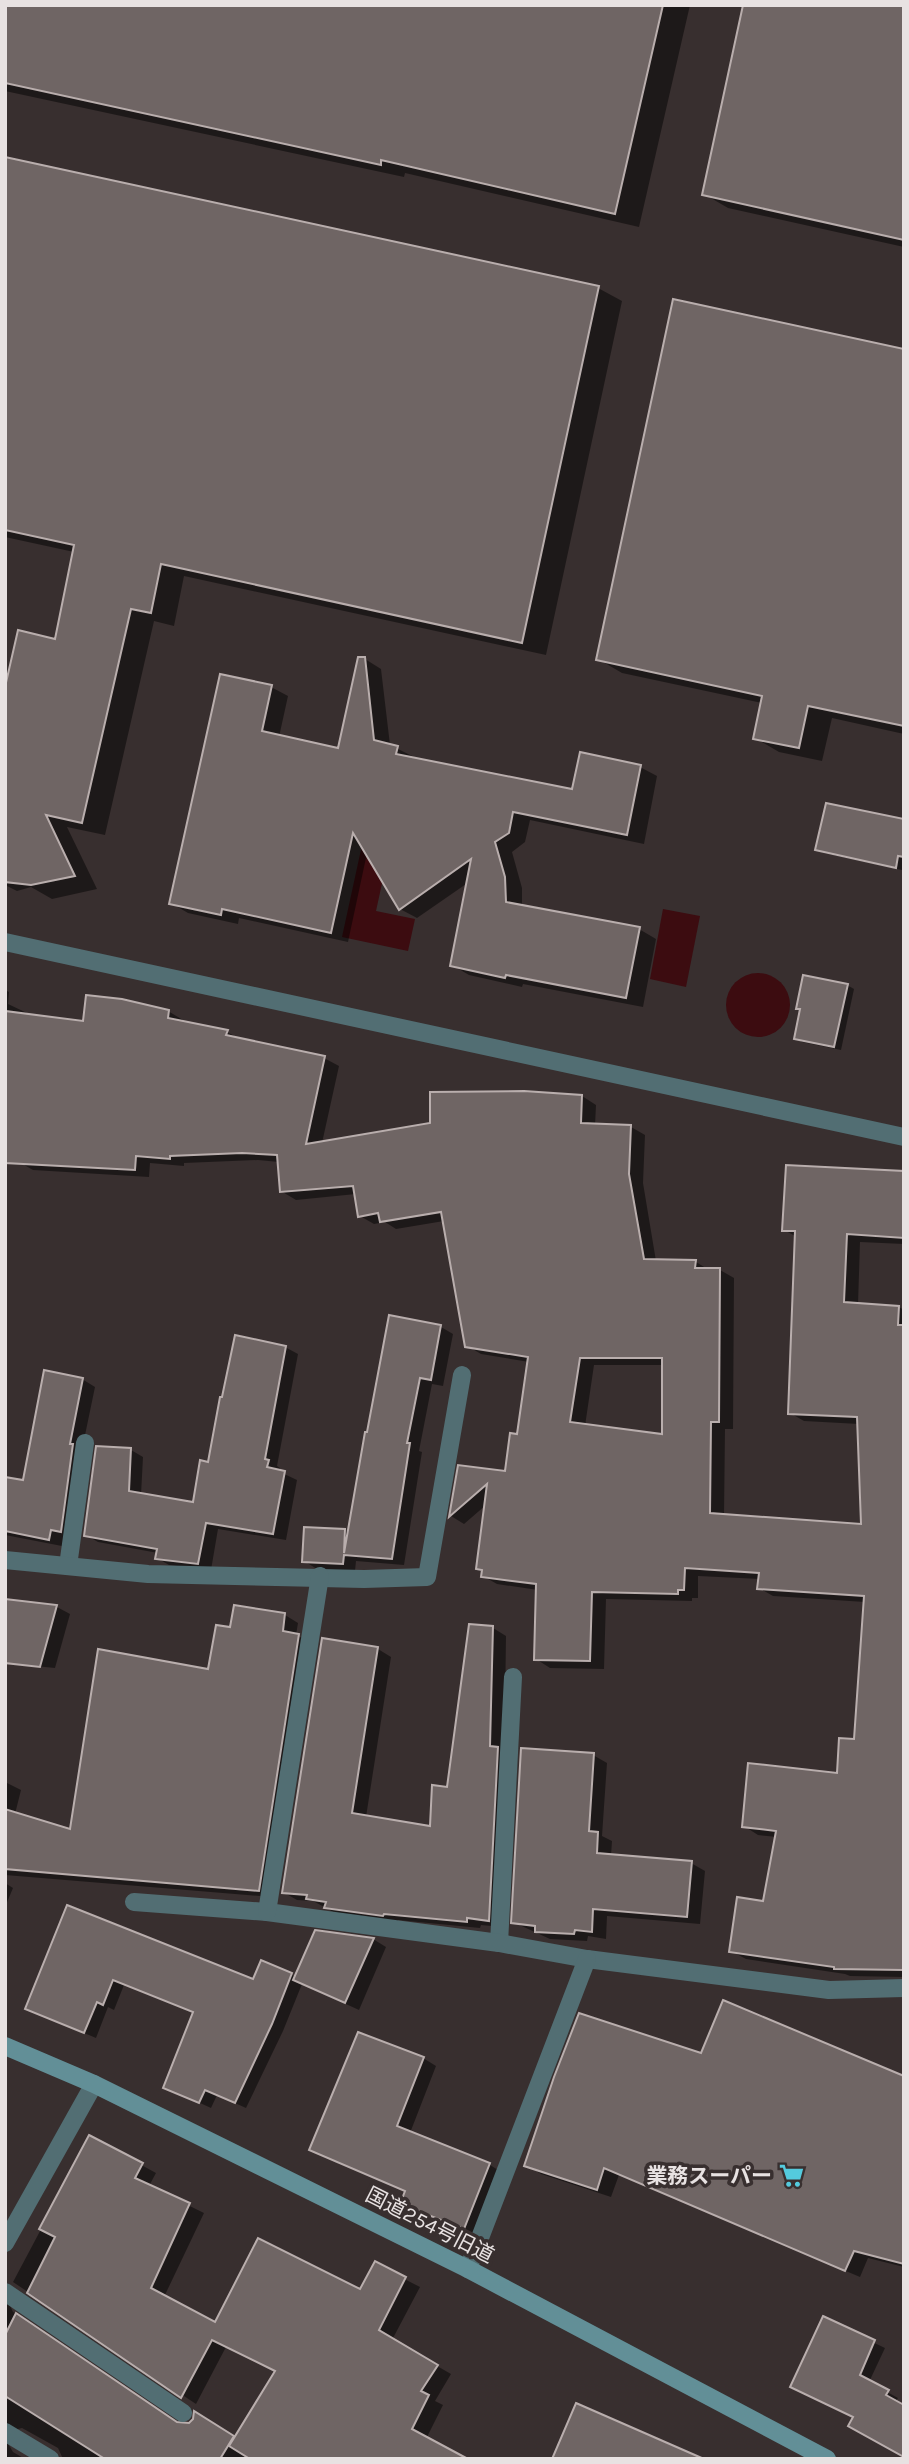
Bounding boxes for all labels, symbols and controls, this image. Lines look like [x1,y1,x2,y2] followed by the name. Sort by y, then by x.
[778,2162,806,2190] supermarket icon: 業務スーパー
[646,2164,772,2188] place label: 業務スーパー
[362,2182,498,2268] street label: 国道254号旧道

